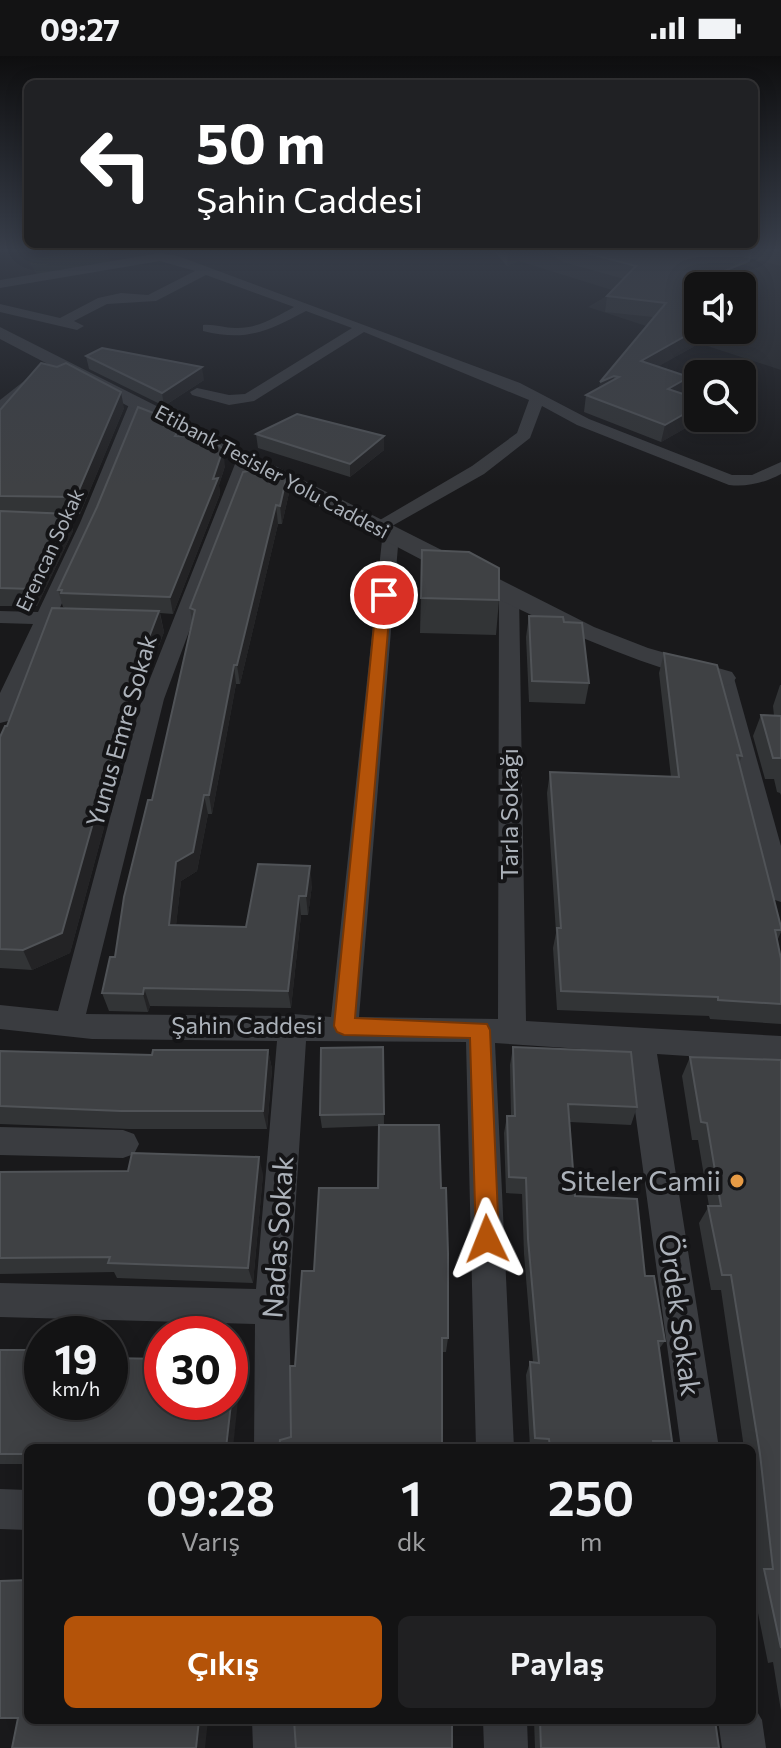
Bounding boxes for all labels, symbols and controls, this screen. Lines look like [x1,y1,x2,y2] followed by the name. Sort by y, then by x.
[40,10,120,47] text: 09:27
[196,107,325,176] text: 50 m
[64,112,168,216] icon: left
[196,176,423,220] text: Şahin Caddesi
[684,272,756,432] map controls
[684,272,756,344] button: sound
[684,360,756,432] button: search
[151,399,393,543] street label: Etibank Tesisler Yolu Caddesi
[10,484,88,615] street label: Erencan Sokak
[350,561,418,629] pin
[362,573,406,617] icon: arrive
[79,631,162,830] street label: Yunus Emre Sokak
[494,748,523,880] street label: Tarla Sokağı
[171,1010,323,1039] street label: Şahin Caddesi
[254,1155,300,1319] street label: Nadas Sokak
[560,1163,721,1197] place label: Siteler Camii
[728,1172,746,1190] marker: Siteler Camii
[445,1197,529,1281] position arrow
[653,1232,709,1398] street label: Ördek Sokak
[144,1316,248,1420] speed limit sign: 30
[55,1333,97,1382] text: 19
[52,1376,100,1400] text: km/h
[146,1467,275,1526] text: 09:28
[401,1467,422,1526] text: 1
[548,1467,634,1526] text: 250
[181,1525,240,1556] text: Varış
[397,1525,426,1556] text: dk
[580,1525,602,1556] text: m
[64,1616,382,1708] button: Çıkış
[398,1616,716,1708] button: Paylaş

